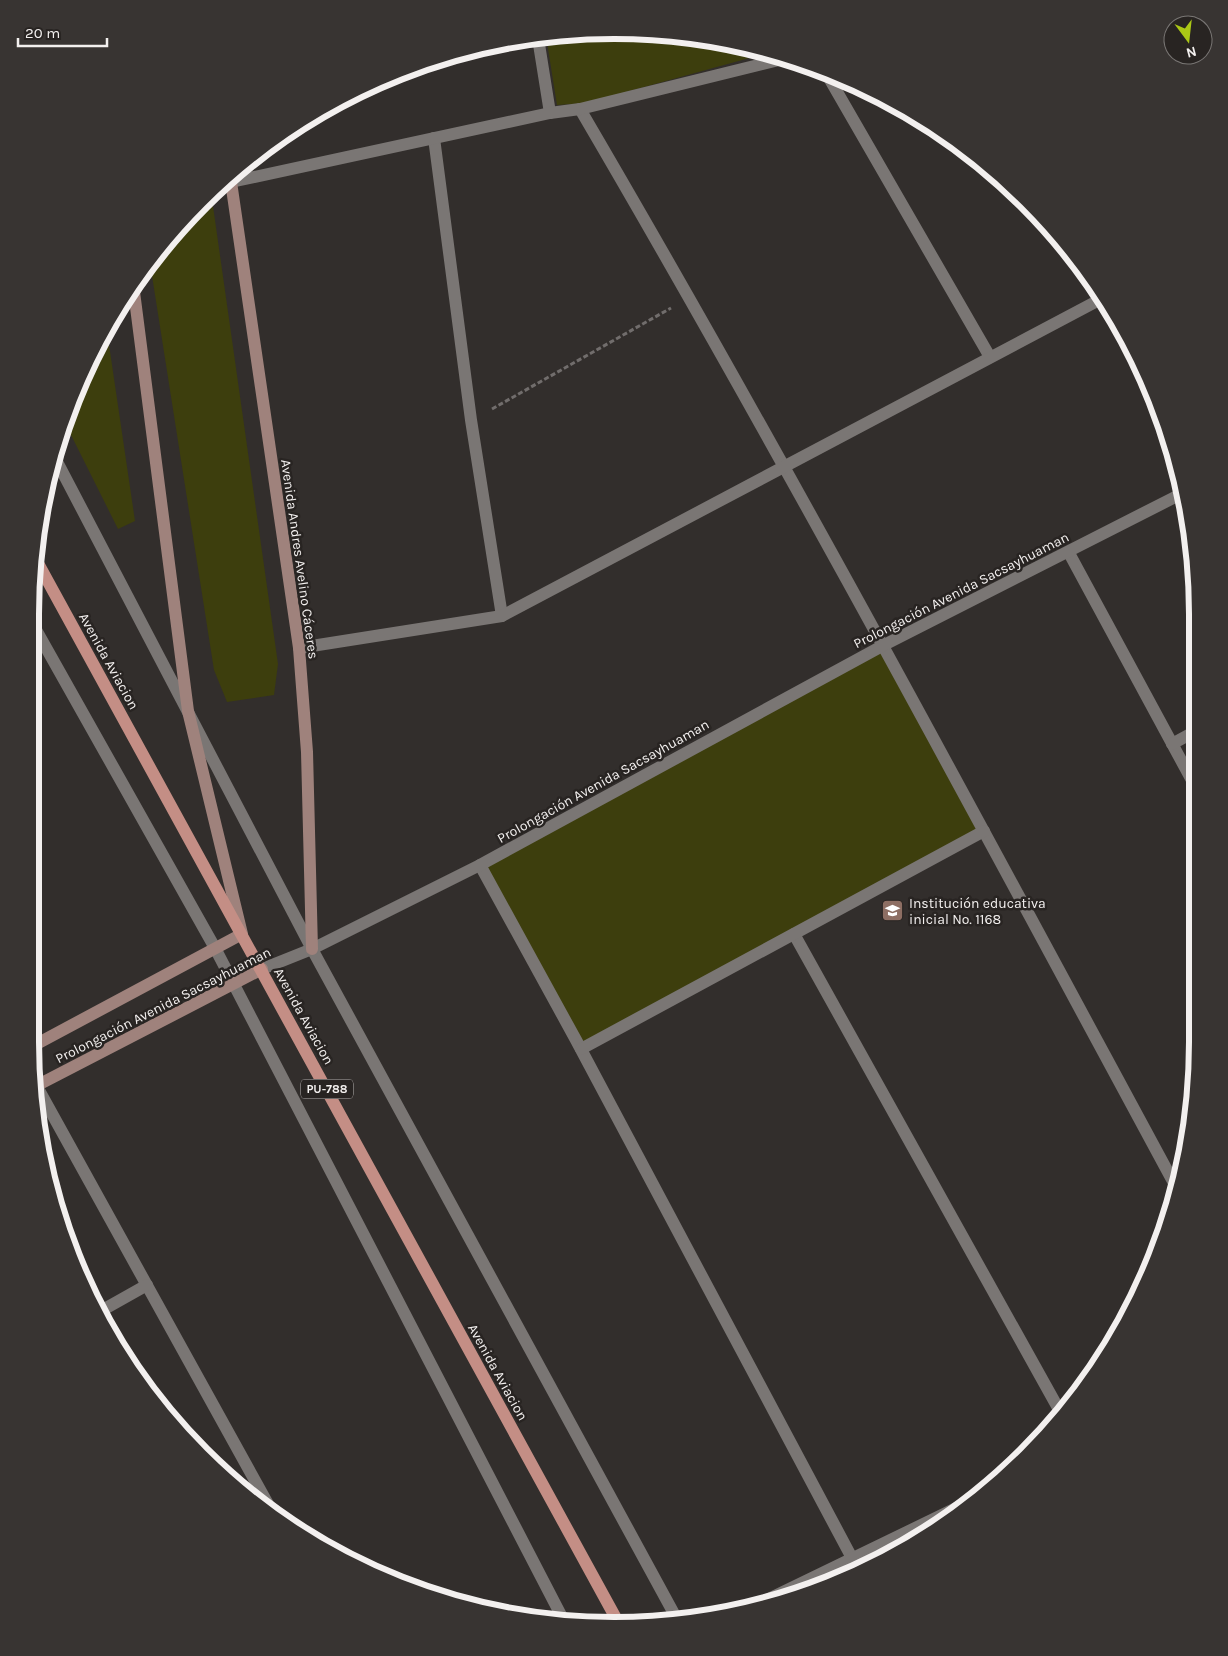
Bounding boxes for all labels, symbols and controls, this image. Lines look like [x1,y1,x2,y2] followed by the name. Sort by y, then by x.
[18,15,106,47] scale bar
[1163,15,1213,65] north arrow
[25,24,60,42] text: 20 m
[1184,43,1198,62] text: N
[277,458,322,660] street label: Avenida Andres Avelino Cáceres
[851,528,1072,652] street label: Prolongación Avenida Sacsayhuaman
[75,610,142,713] street label: Avenida Aviacion
[494,716,712,847] street label: Prolongación Avenida Sacsayhuaman
[909,895,1046,928] place label: Institución educativa inicial No. 1168
[881,899,905,923] school or university icon: Institución educativa inicial No. 1168
[53,943,274,1067] street label: Prolongación Avenida Sacsayhuaman
[270,965,337,1068] street label: Avenida Aviacion
[301,1080,353,1098] road number: PU-788
[464,1321,531,1424] street label: Avenida Aviacion

